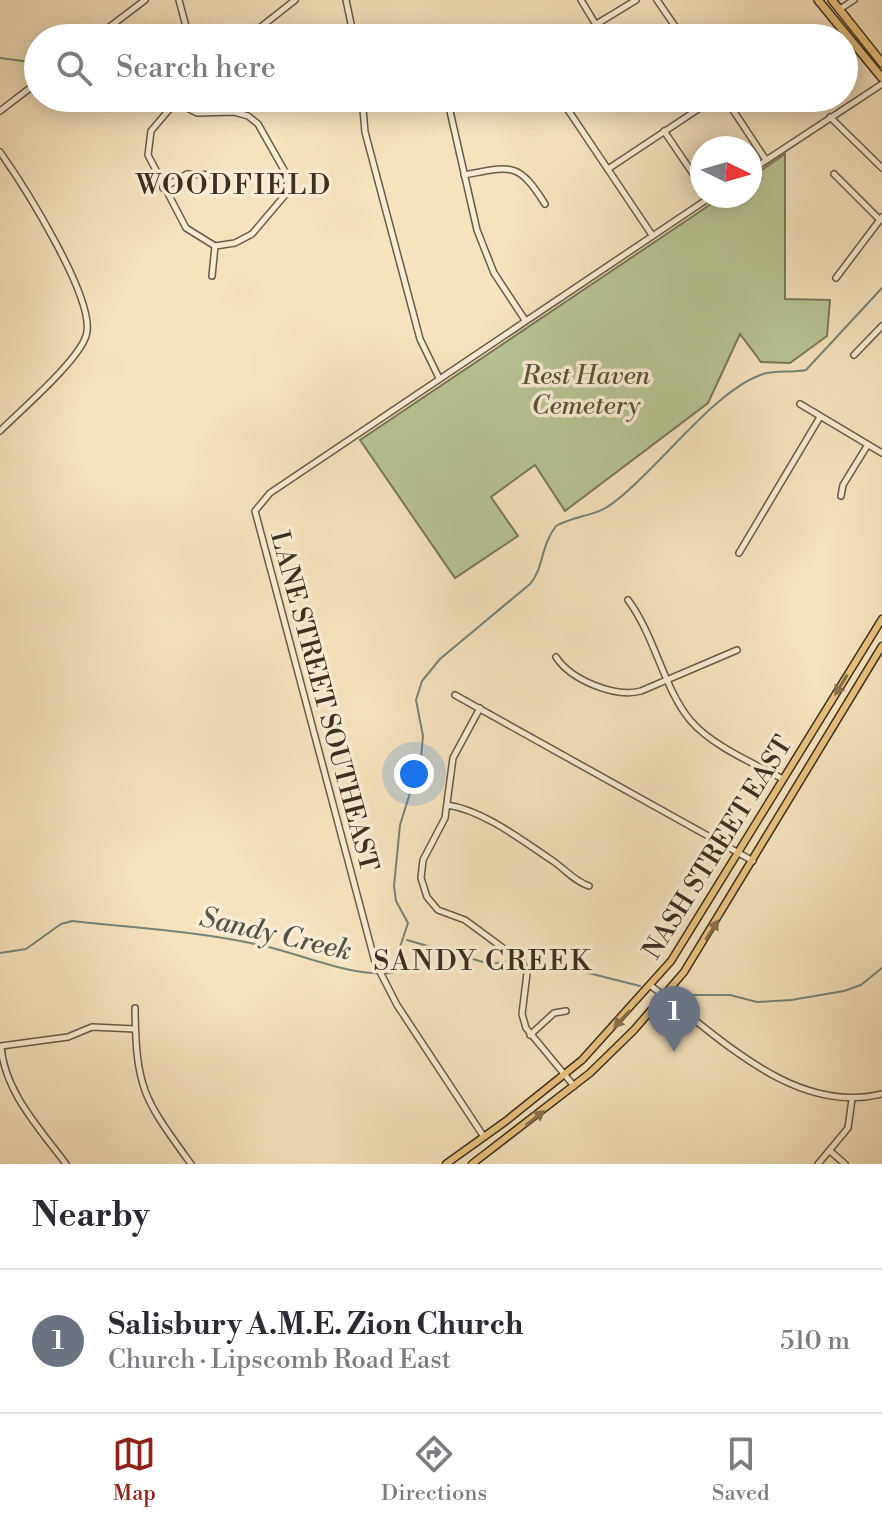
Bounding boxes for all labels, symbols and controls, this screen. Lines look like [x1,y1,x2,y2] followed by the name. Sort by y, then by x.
[24,24,858,112] search box
[52,46,96,90] icon: search
[116,49,276,87] text: Search here
[690,136,762,208] north arrow
[135,168,332,203] district label: WOODFIELD
[521,360,651,422] park label: Rest Haven Cemetery
[263,528,385,875] street label: LANE STREET SOUTHEAST
[835,674,849,696] one-way arrow
[636,730,800,965] street label: NASH STREET EAST
[394,754,434,794] your location
[196,900,355,969] water label: Sandy Creek
[705,919,720,940] one-way arrow
[373,944,593,979] district label: SANDY CREEK
[648,986,700,1052] pin: 1
[614,1009,632,1028] one-way arrow
[525,1110,545,1127] one-way arrow
[32,1195,150,1237] text: Nearby
[108,1306,523,1344] text: Salisbury A.M.E. Zion Church
[52,1325,64,1357] text: 1
[780,1325,850,1357] text: 510 m
[108,1344,451,1376] text: Church · Lipscomb Road East
[112,1432,156,1507] tab: Map
[381,1432,487,1507] tab: Directions
[712,1432,770,1507] tab: Saved

